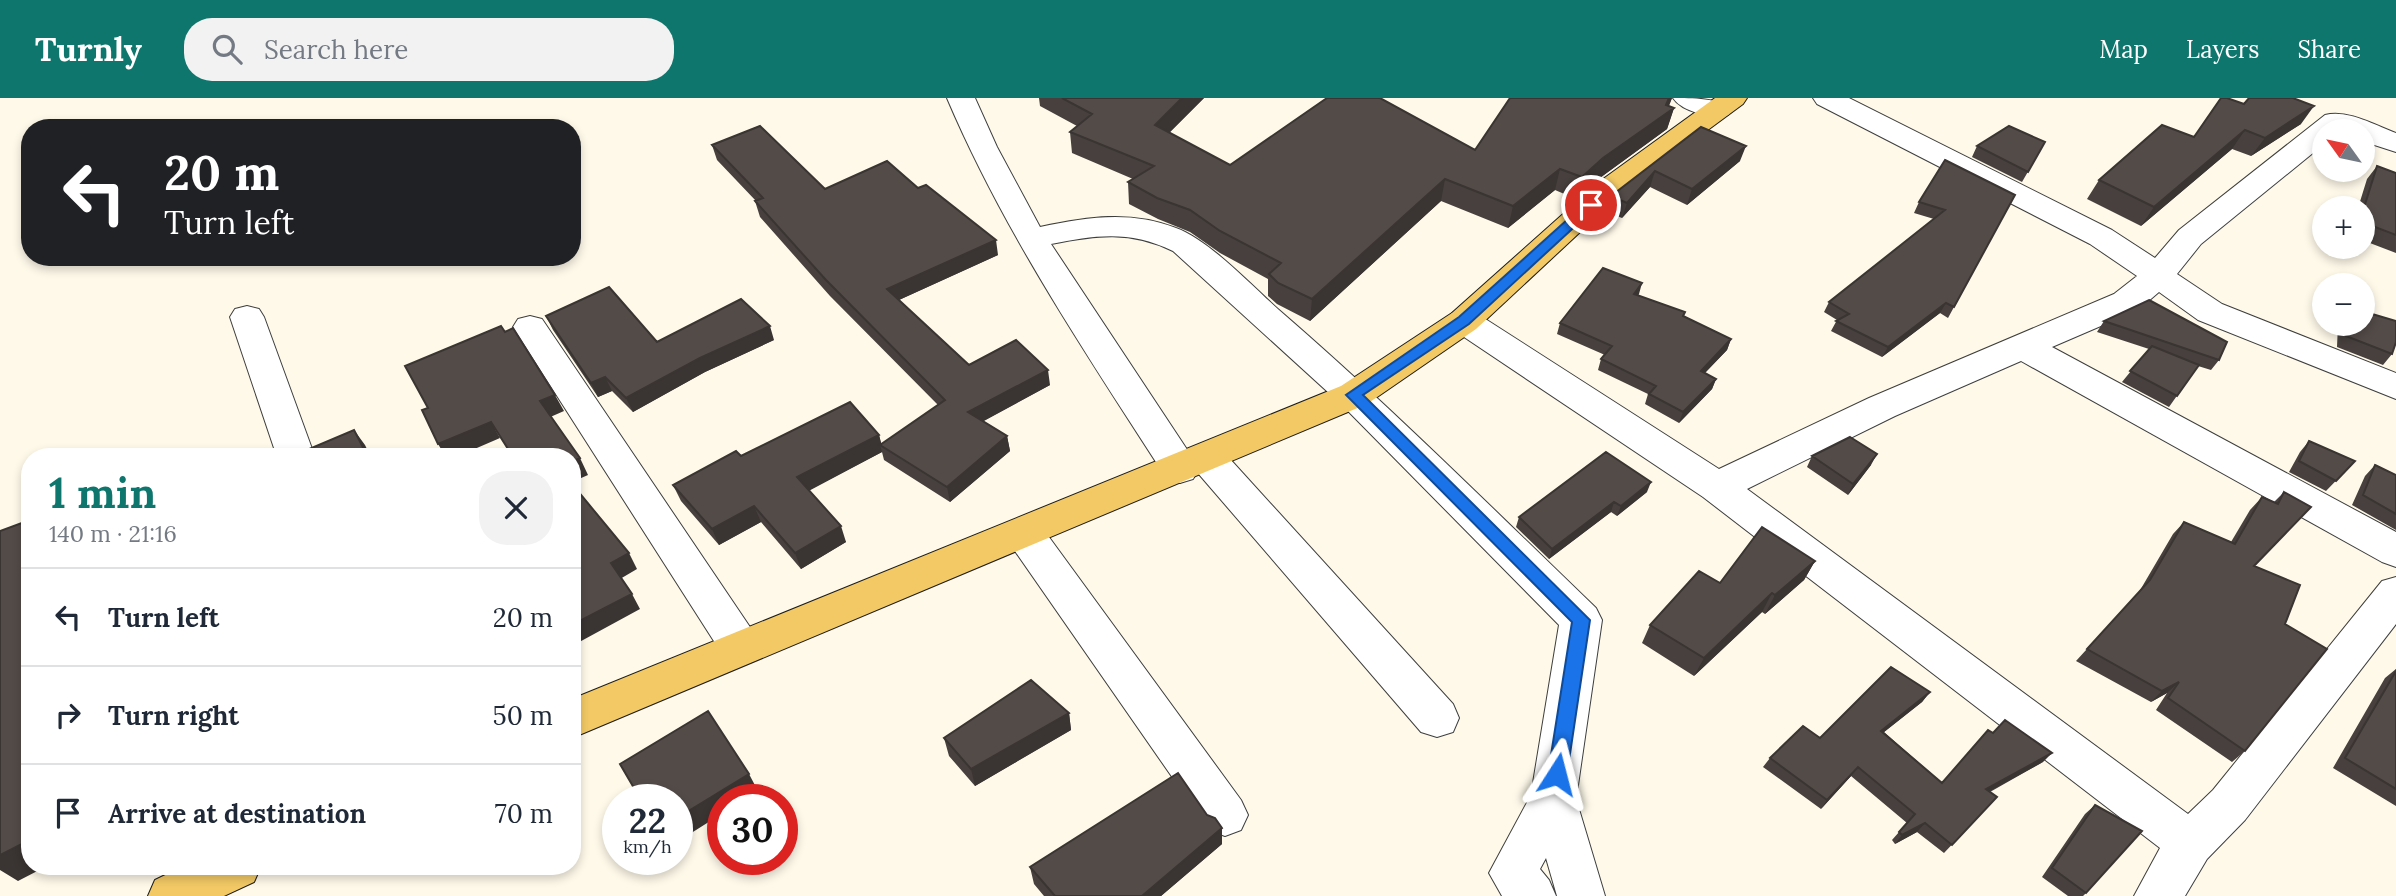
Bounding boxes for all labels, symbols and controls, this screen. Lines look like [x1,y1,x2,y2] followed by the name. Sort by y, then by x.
[184,18,674,81] search box
[35,28,142,70] text: Turnly
[208,30,246,68] icon: search
[264,33,408,66] text: Search here
[2099,34,2148,65] text: Map
[2186,34,2259,65] text: Layers
[2297,34,2361,65] text: Share
[2312,119,2375,182] north arrow
[2312,119,2375,336] map controls
[164,141,279,203] text: 20 m
[49,147,140,238] icon: left
[1561,175,1621,235] pin
[1572,186,1610,224] icon: arrive
[2312,196,2375,259] button: +
[164,202,294,243] text: Turn left
[2312,273,2375,336] button: −
[49,466,156,520] text: 1 min
[479,471,553,545] button: close
[49,519,177,548] text: 140 m · 21:16
[49,598,87,636] icon: left
[108,601,219,634] text: Turn left
[493,601,553,634] text: 20 m
[49,696,87,734] icon: right
[108,699,239,732] text: Turn right
[493,699,553,732] text: 50 m
[1520,737,1594,811] position arrow
[707,784,798,875] speed limit sign: 30
[49,794,87,832] icon: arrive
[108,797,366,830] text: Arrive at destination
[495,797,553,830] text: 70 m
[629,798,666,843] text: 22
[623,835,672,858] text: km/h

